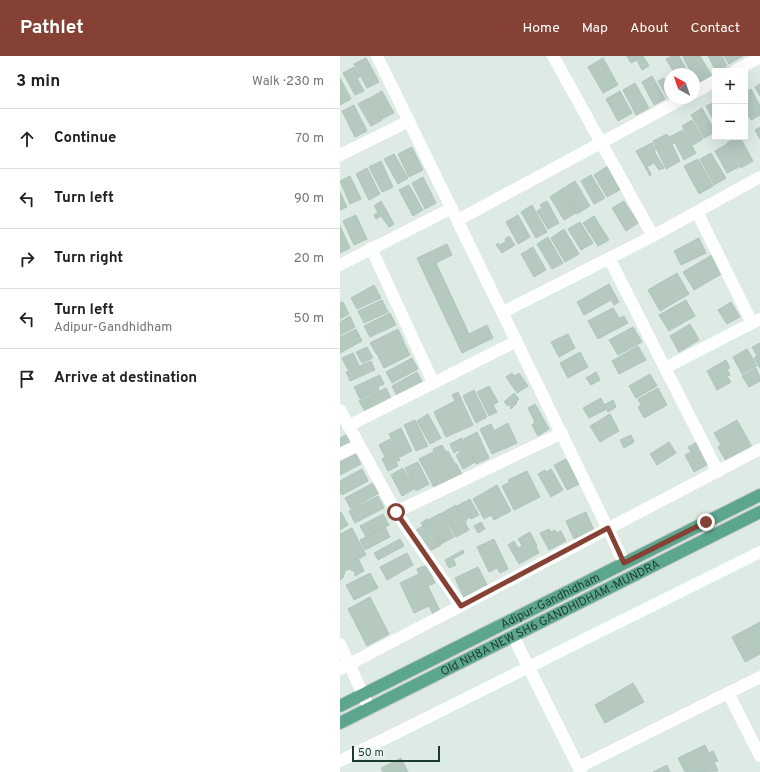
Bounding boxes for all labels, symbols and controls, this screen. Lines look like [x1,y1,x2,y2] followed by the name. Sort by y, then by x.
[20,16,84,40] text: Pathlet
[523,20,560,37] text: Home
[582,20,608,37] text: Map
[630,20,669,37] text: About
[691,20,740,37] text: Contact
[664,68,700,104] north arrow
[712,68,748,140] map controls
[712,68,748,104] button: +
[16,71,60,93] text: 3 min
[252,74,324,90] text: Walk · 230 m
[712,104,748,140] button: −
[16,128,38,150] icon: ahead
[54,129,116,148] text: Continue
[295,131,324,147] text: 70 m
[16,188,38,210] icon: left
[54,189,114,208] text: Turn left
[294,191,324,207] text: 90 m
[16,248,38,270] icon: right
[54,249,123,268] text: Turn right
[294,251,324,267] text: 20 m
[54,301,114,320] text: Turn left
[16,308,38,330] icon: left
[294,311,324,327] text: 50 m
[54,320,172,336] text: Adipur-Gandhidham
[16,368,38,390] icon: arrive
[54,369,197,388] text: Arrive at destination
[387,503,405,521] route start
[697,513,715,531] route end
[438,557,663,680] street label: Old NH8A NEW SH6 GANDHIDHAM-MUNDRA
[498,570,603,633] street label: Adipur-Gandhidham
[352,744,440,763] scale bar
[358,746,384,760] text: 50 m

